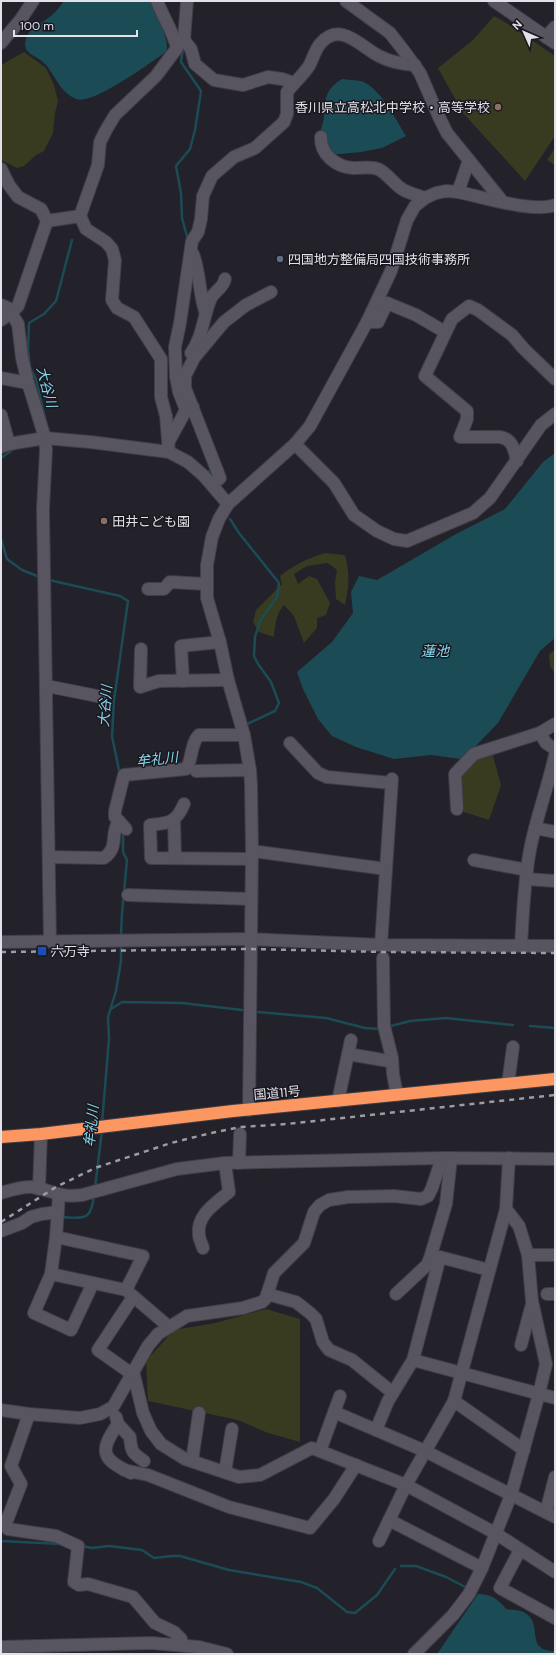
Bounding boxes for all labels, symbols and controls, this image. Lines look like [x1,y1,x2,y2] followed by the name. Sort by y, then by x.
[14,12,137,38] scale bar
[504,12,544,52] north arrow
[509,17,525,33] text: N
[20,18,54,34] text: 100 m
[295,99,490,116] place label: 香川県立高松北中学校・高等学校
[493,102,503,112] marker: 香川県立高松北中学校・高等学校
[288,251,470,268] place label: 四国地方整備局四国技術事務所
[275,254,285,264] marker: 四国地方整備局四国技術事務所
[33,364,62,412] water label: 大谷川
[112,513,190,530] place label: 田井こども園
[99,516,109,526] marker: 田井こども園
[421,642,451,660] water label: 蓮池
[94,682,116,728] water label: 大谷川
[135,748,181,770] water label: 牟礼川
[51,943,90,960] place label: 六万寺
[36,945,48,957] marker: 六万寺
[253,1082,301,1104] street label: 国道11号
[80,1102,102,1148] water label: 牟礼川

